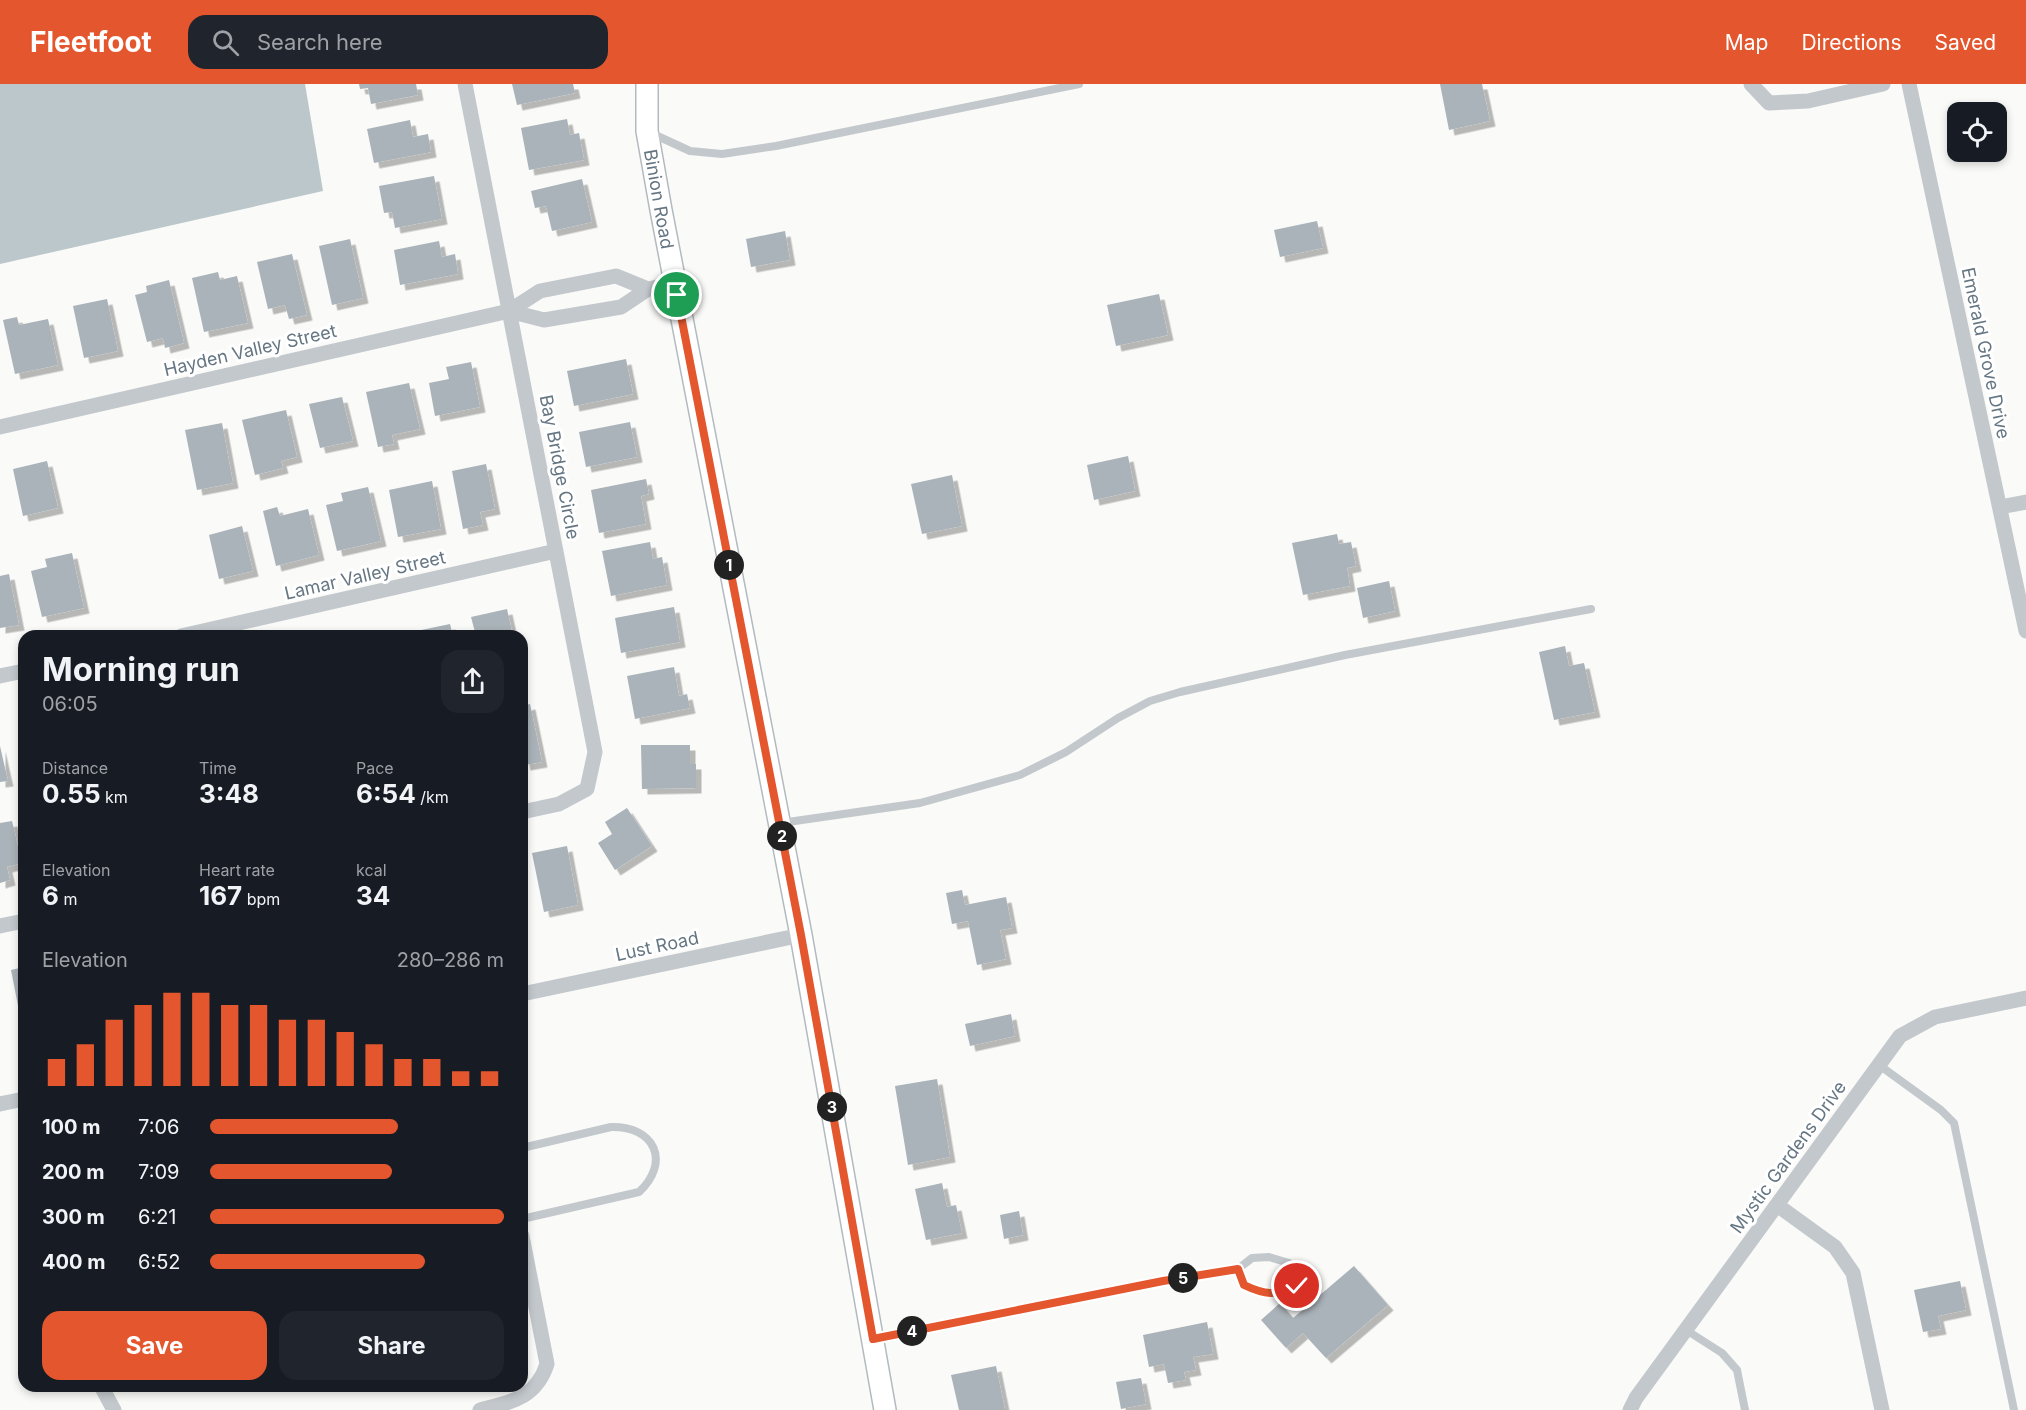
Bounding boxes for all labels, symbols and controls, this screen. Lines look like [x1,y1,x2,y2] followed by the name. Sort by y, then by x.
[188,15,608,69] search box
[30,25,152,59] text: Fleetfoot
[209,26,242,59] icon: search
[257,29,383,55] text: Search here
[1725,30,1768,55] text: Map
[1801,30,1902,55] text: Directions
[1935,30,1996,55] text: Saved
[1947,102,2007,162] map controls
[1947,102,2007,162] button: locate
[640,147,678,251] street label: Binion Road
[1958,265,2014,441] street label: Emerald Grove Drive
[651,269,702,320] pin
[660,278,693,311] icon: arrive
[162,320,339,380] street label: Hayden Valley Street
[536,393,584,541] street label: Bay Bridge Circle
[283,546,448,604] street label: Lamar Valley Street
[714,550,744,580] pin: 1
[726,555,732,575] text: 1
[42,649,240,689] text: Morning run
[441,650,504,713] button: share
[42,692,98,716] text: 06:05
[42,758,108,778] text: Distance
[199,758,237,778] text: Time
[356,758,394,778] text: Pace
[42,778,101,809] text: 0.55
[199,778,259,809] text: 3:48
[356,778,416,809] text: 6:54
[101,787,128,807] text: km
[416,787,449,807] text: /km
[767,821,797,851] pin: 2
[777,826,787,846] text: 2
[42,860,111,880] text: Elevation
[199,860,275,880] text: Heart rate
[356,860,387,880] text: kcal
[42,880,59,911] text: 6
[199,880,242,911] text: 167
[356,880,390,911] text: 34
[59,889,77,909] text: m
[242,889,280,909] text: bpm
[613,927,701,965] street label: Lust Road
[42,948,128,972] text: Elevation
[397,948,504,972] text: 280–286 m
[1726,1077,1850,1237] street label: Mystic Gardens Drive
[817,1092,847,1122] pin: 3
[827,1097,837,1117] text: 3
[42,1115,101,1139] text: 100 m
[138,1115,179,1139] text: 7:06
[42,1160,105,1184] text: 200 m
[138,1160,179,1184] text: 7:09
[42,1205,105,1229] text: 300 m
[138,1205,177,1229] text: 6:21
[42,1250,106,1274] text: 400 m
[138,1250,181,1274] text: 6:52
[1271,1260,1322,1311] pin
[1168,1263,1198,1293] pin: 5
[1178,1268,1188,1288] text: 5
[1280,1269,1313,1302] icon: check
[42,1311,267,1380] button: Save
[279,1311,504,1380] button: Share
[897,1316,927,1346] pin: 4
[907,1321,917,1341] text: 4

